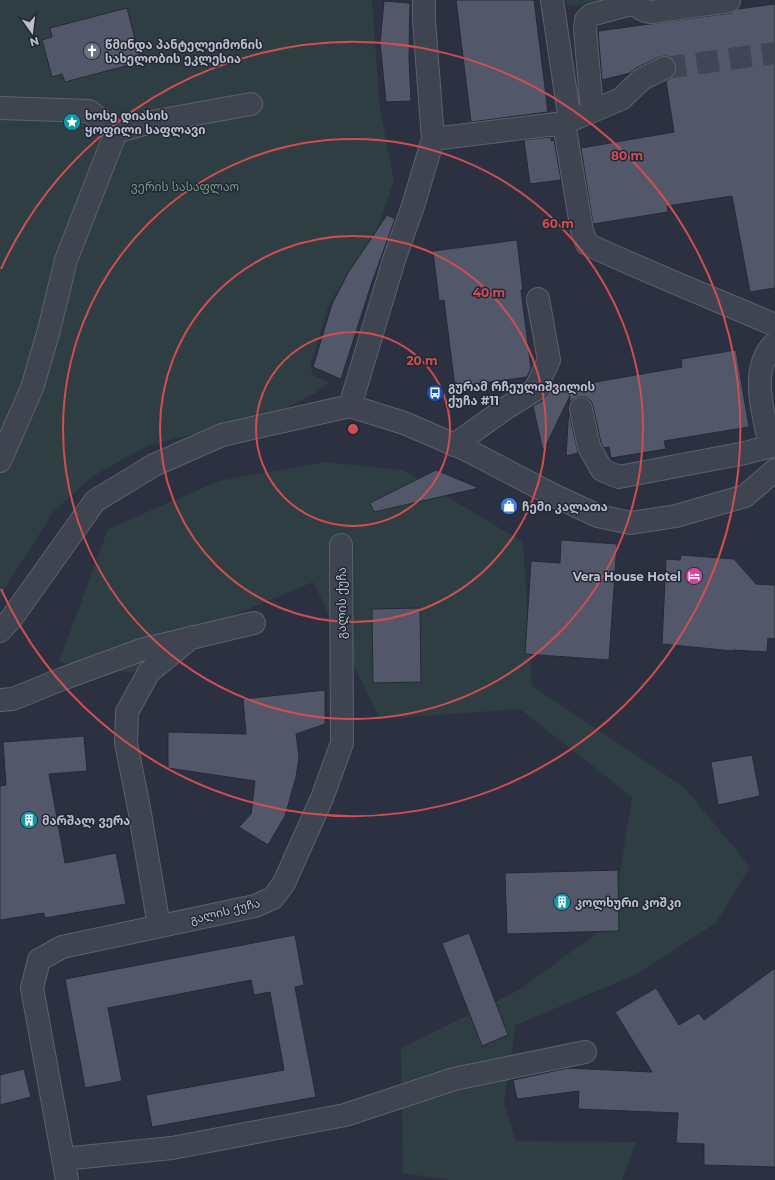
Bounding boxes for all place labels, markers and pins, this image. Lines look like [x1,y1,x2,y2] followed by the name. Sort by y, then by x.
[105,37,263,67] place label: წმინდა პანტელეიმონის სახელობის ეკლესია
[82,41,102,61] church icon: წმინდა პანტელეიმონის სახელობის ეკლესია
[85,108,205,138] place label: ხოსე დიასის ყოფილი საფლავი
[62,112,82,132] place icon: ხოსე დიასის ყოფილი საფლავი
[448,379,595,408] place label: გურამ რჩეულიშვილის ქუჩა #11
[425,383,445,403] bus stop icon: გურამ რჩეულიშვილის ქუჩა #11
[346,422,360,436] centre of rings
[499,496,519,516] shop icon: ჩემი კალათა
[522,499,608,515] place label: ჩემი კალათა
[684,566,704,586] hotel icon: Vera House Hotel
[572,569,681,584] place label: Vera House Hotel
[19,810,39,830] building icon: მარშალ ვერა
[42,813,130,829] place label: მარშალ ვერა
[552,892,572,912] building icon: კოლხური კოშკი
[575,895,681,911] place label: კოლხური კოშკი

